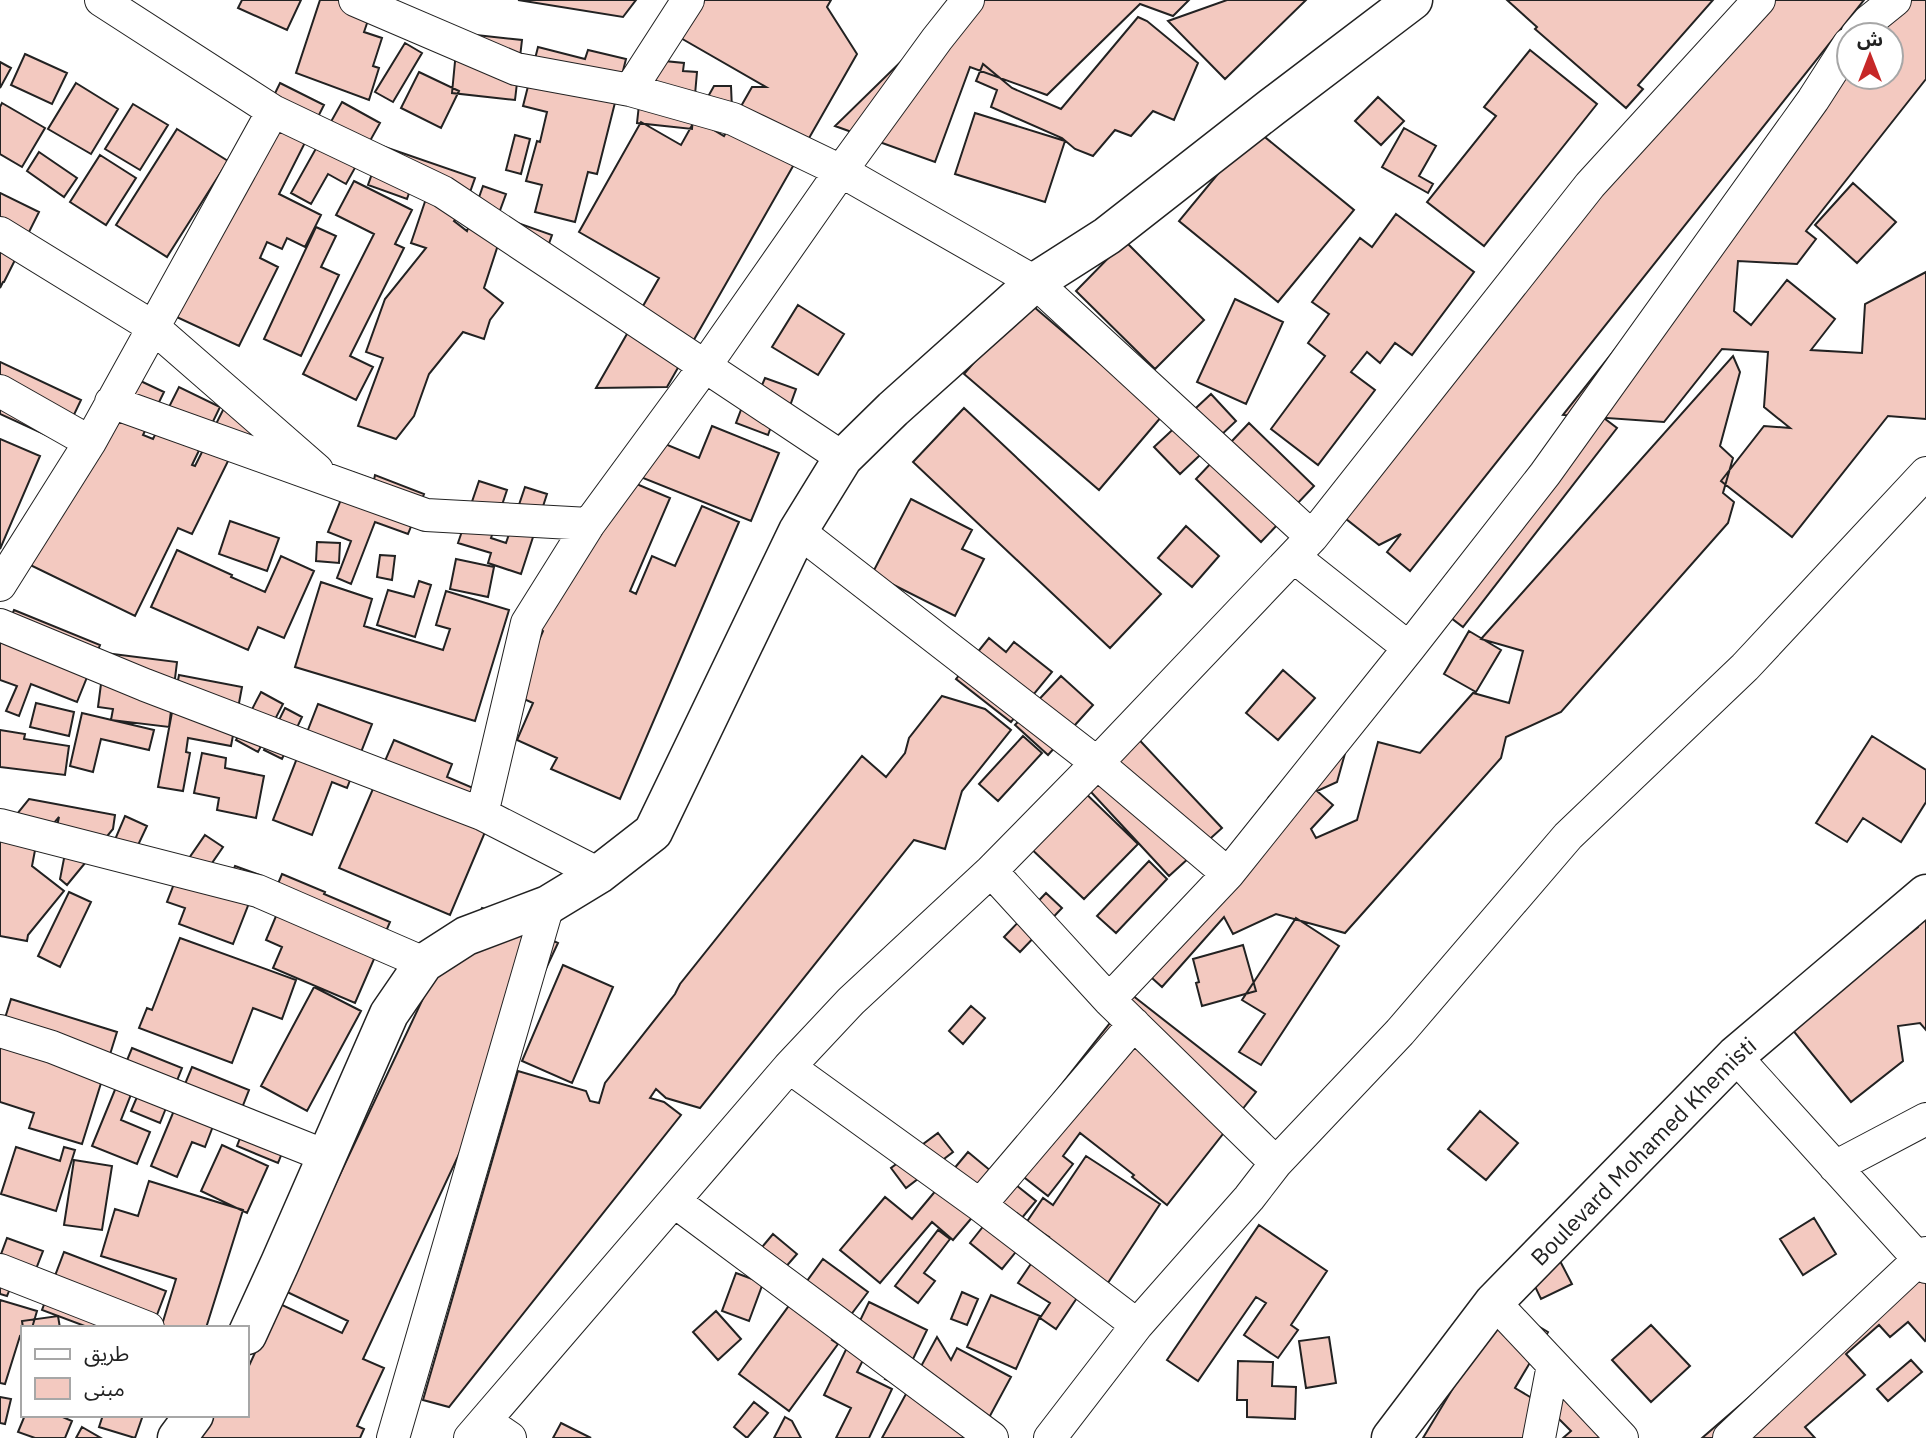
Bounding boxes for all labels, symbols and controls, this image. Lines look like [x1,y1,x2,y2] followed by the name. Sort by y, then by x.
[1835,21,1905,91] north arrow
[1857,27,1883,51] text: ش
[1524,1030,1762,1271] street label: Boulevard Mohamed Khemisti
[21,1326,248,1417] legend
[84,1339,129,1367] text: طريق
[84,1374,125,1402] text: مبنى

